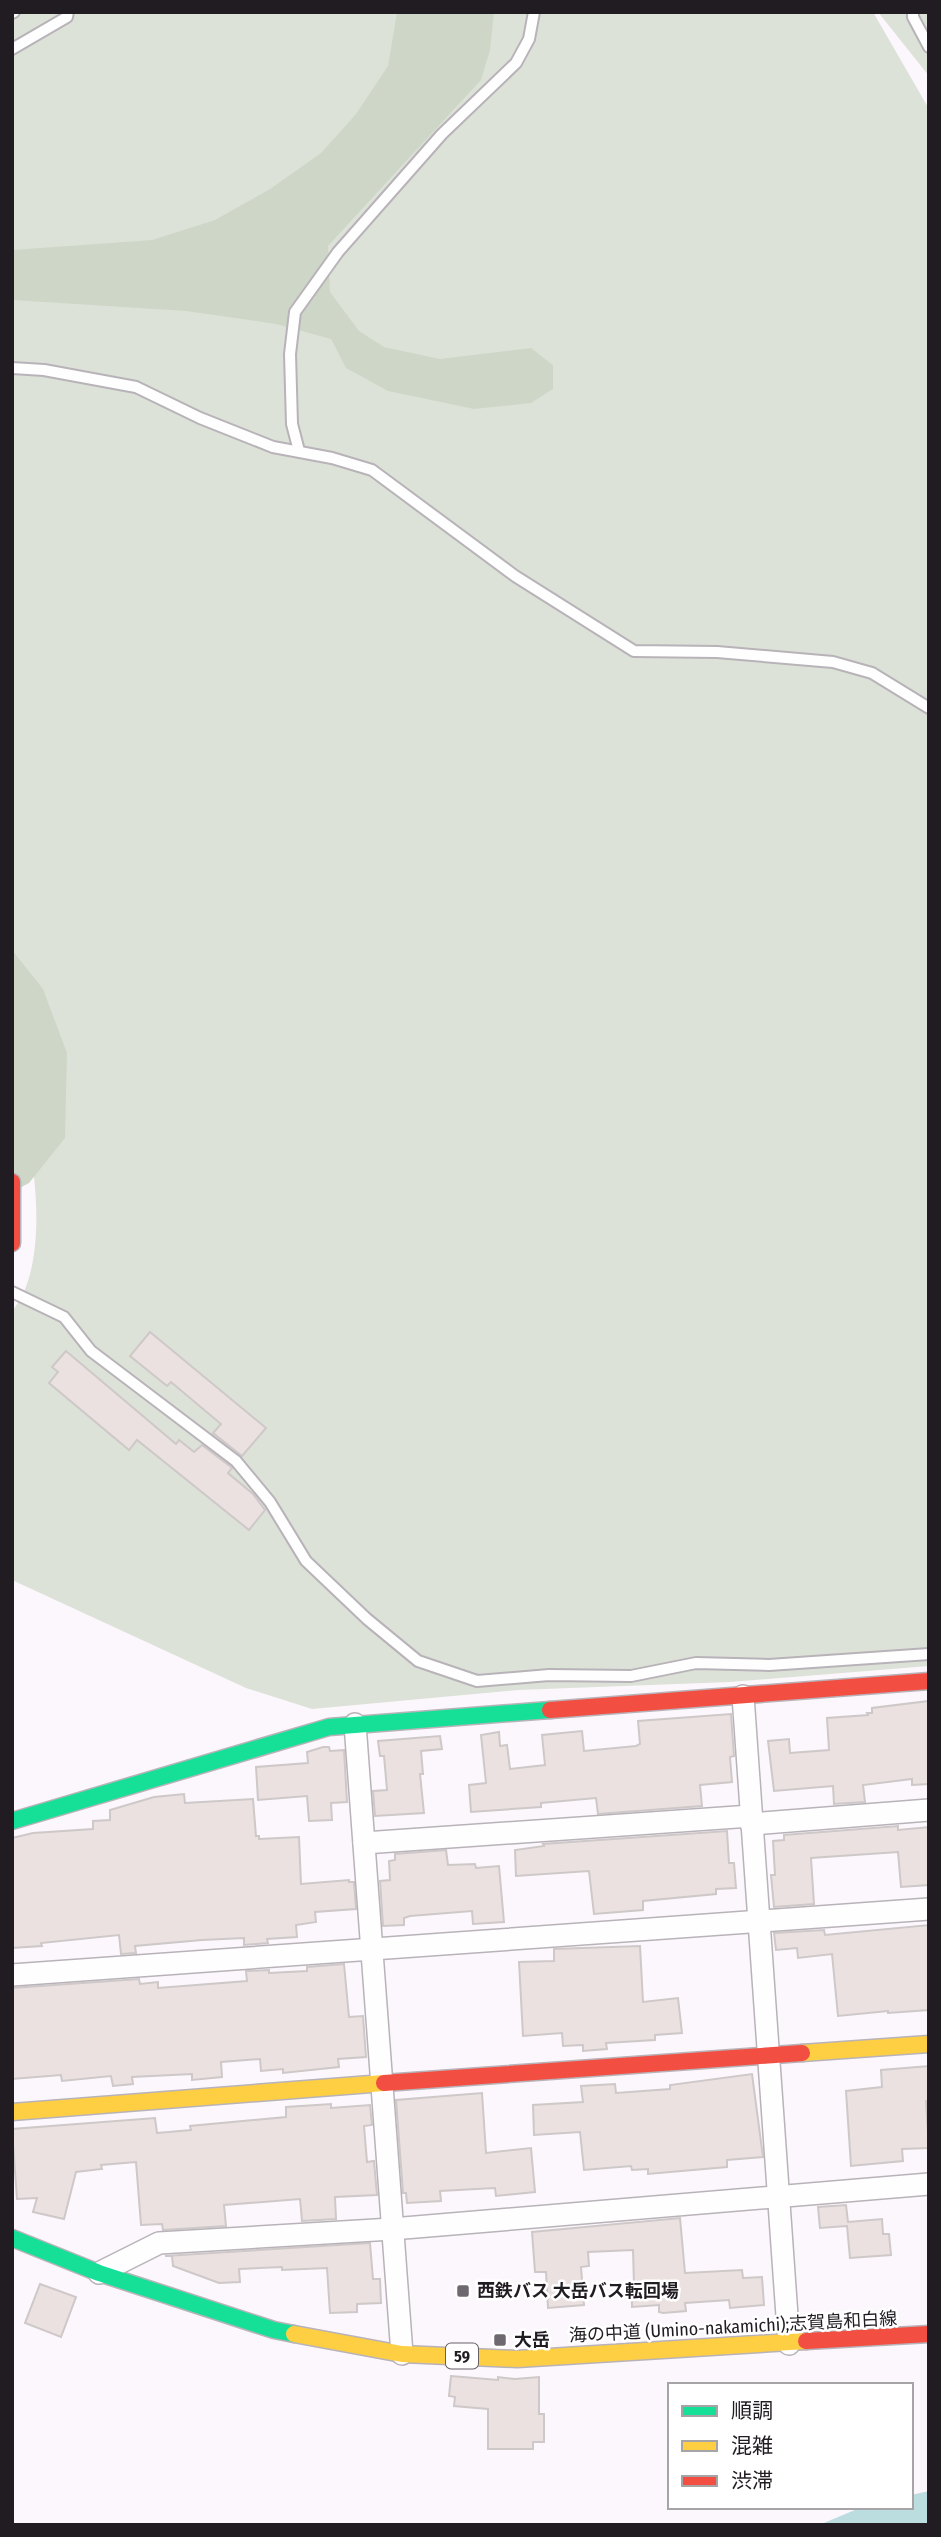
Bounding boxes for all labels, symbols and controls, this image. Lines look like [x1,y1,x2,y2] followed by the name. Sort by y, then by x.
[477,2280,679,2302] place label: 西鉄バス 大岳バス転回場
[455,2283,471,2299] marker: 西鉄バス 大岳バス転回場
[568,2307,898,2347] street label: 海の中道 (Umino-nakamichi);志賀島和白線
[514,2329,550,2351] place label: 大岳
[492,2332,508,2348] marker: 大岳
[446,2344,478,2368] road number: 59
[668,2383,913,2509] legend
[731,2398,773,2424] text: 順調
[731,2433,773,2459] text: 混雑
[731,2468,773,2494] text: 渋滞

